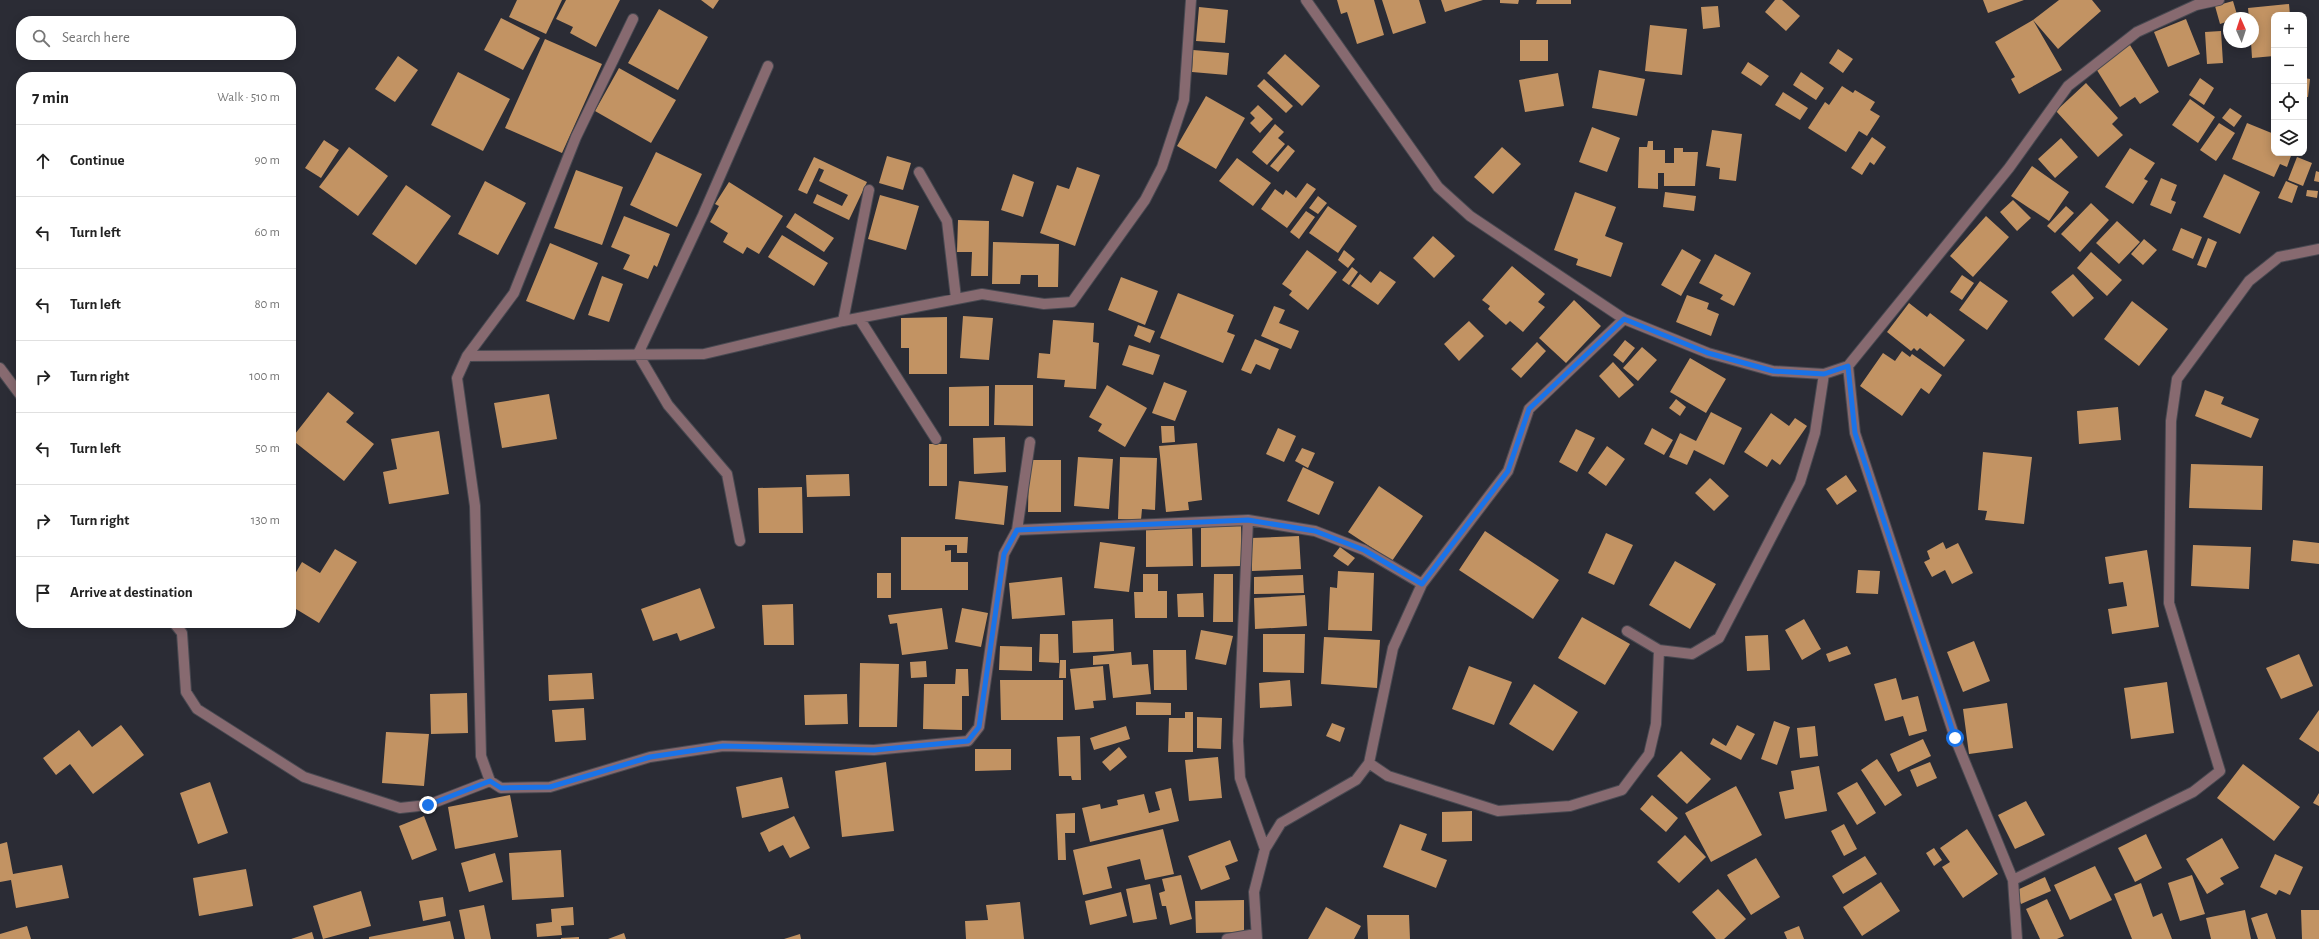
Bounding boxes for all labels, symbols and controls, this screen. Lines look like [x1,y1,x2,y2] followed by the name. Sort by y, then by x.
[2223,12,2259,48] north arrow
[2271,12,2307,156] map controls
[2271,12,2307,48] button: +
[16,16,296,60] search box
[30,27,52,49] icon: search
[62,30,130,45] text: Search here
[2271,48,2307,84] button: −
[2271,84,2307,120] button: locate
[32,89,69,106] text: 7 min
[217,91,280,104] text: Walk · 510 m
[2271,120,2307,156] button: layers
[32,150,54,172] icon: ahead
[70,153,125,168] text: Continue
[254,154,280,167] text: 90 m
[32,222,54,244] icon: left
[70,225,121,240] text: Turn left
[254,226,280,239] text: 60 m
[32,294,54,316] icon: left
[70,297,121,312] text: Turn left
[254,298,280,311] text: 80 m
[32,366,54,388] icon: right
[70,369,129,384] text: Turn right
[249,370,280,383] text: 100 m
[32,438,54,460] icon: left
[70,441,121,456] text: Turn left
[255,442,280,455] text: 50 m
[32,510,54,532] icon: right
[70,513,129,528] text: Turn right
[251,514,280,527] text: 130 m
[32,582,54,604] icon: arrive
[70,585,193,600] text: Arrive at destination
[1946,729,1964,747] route start
[419,796,437,814] route end

